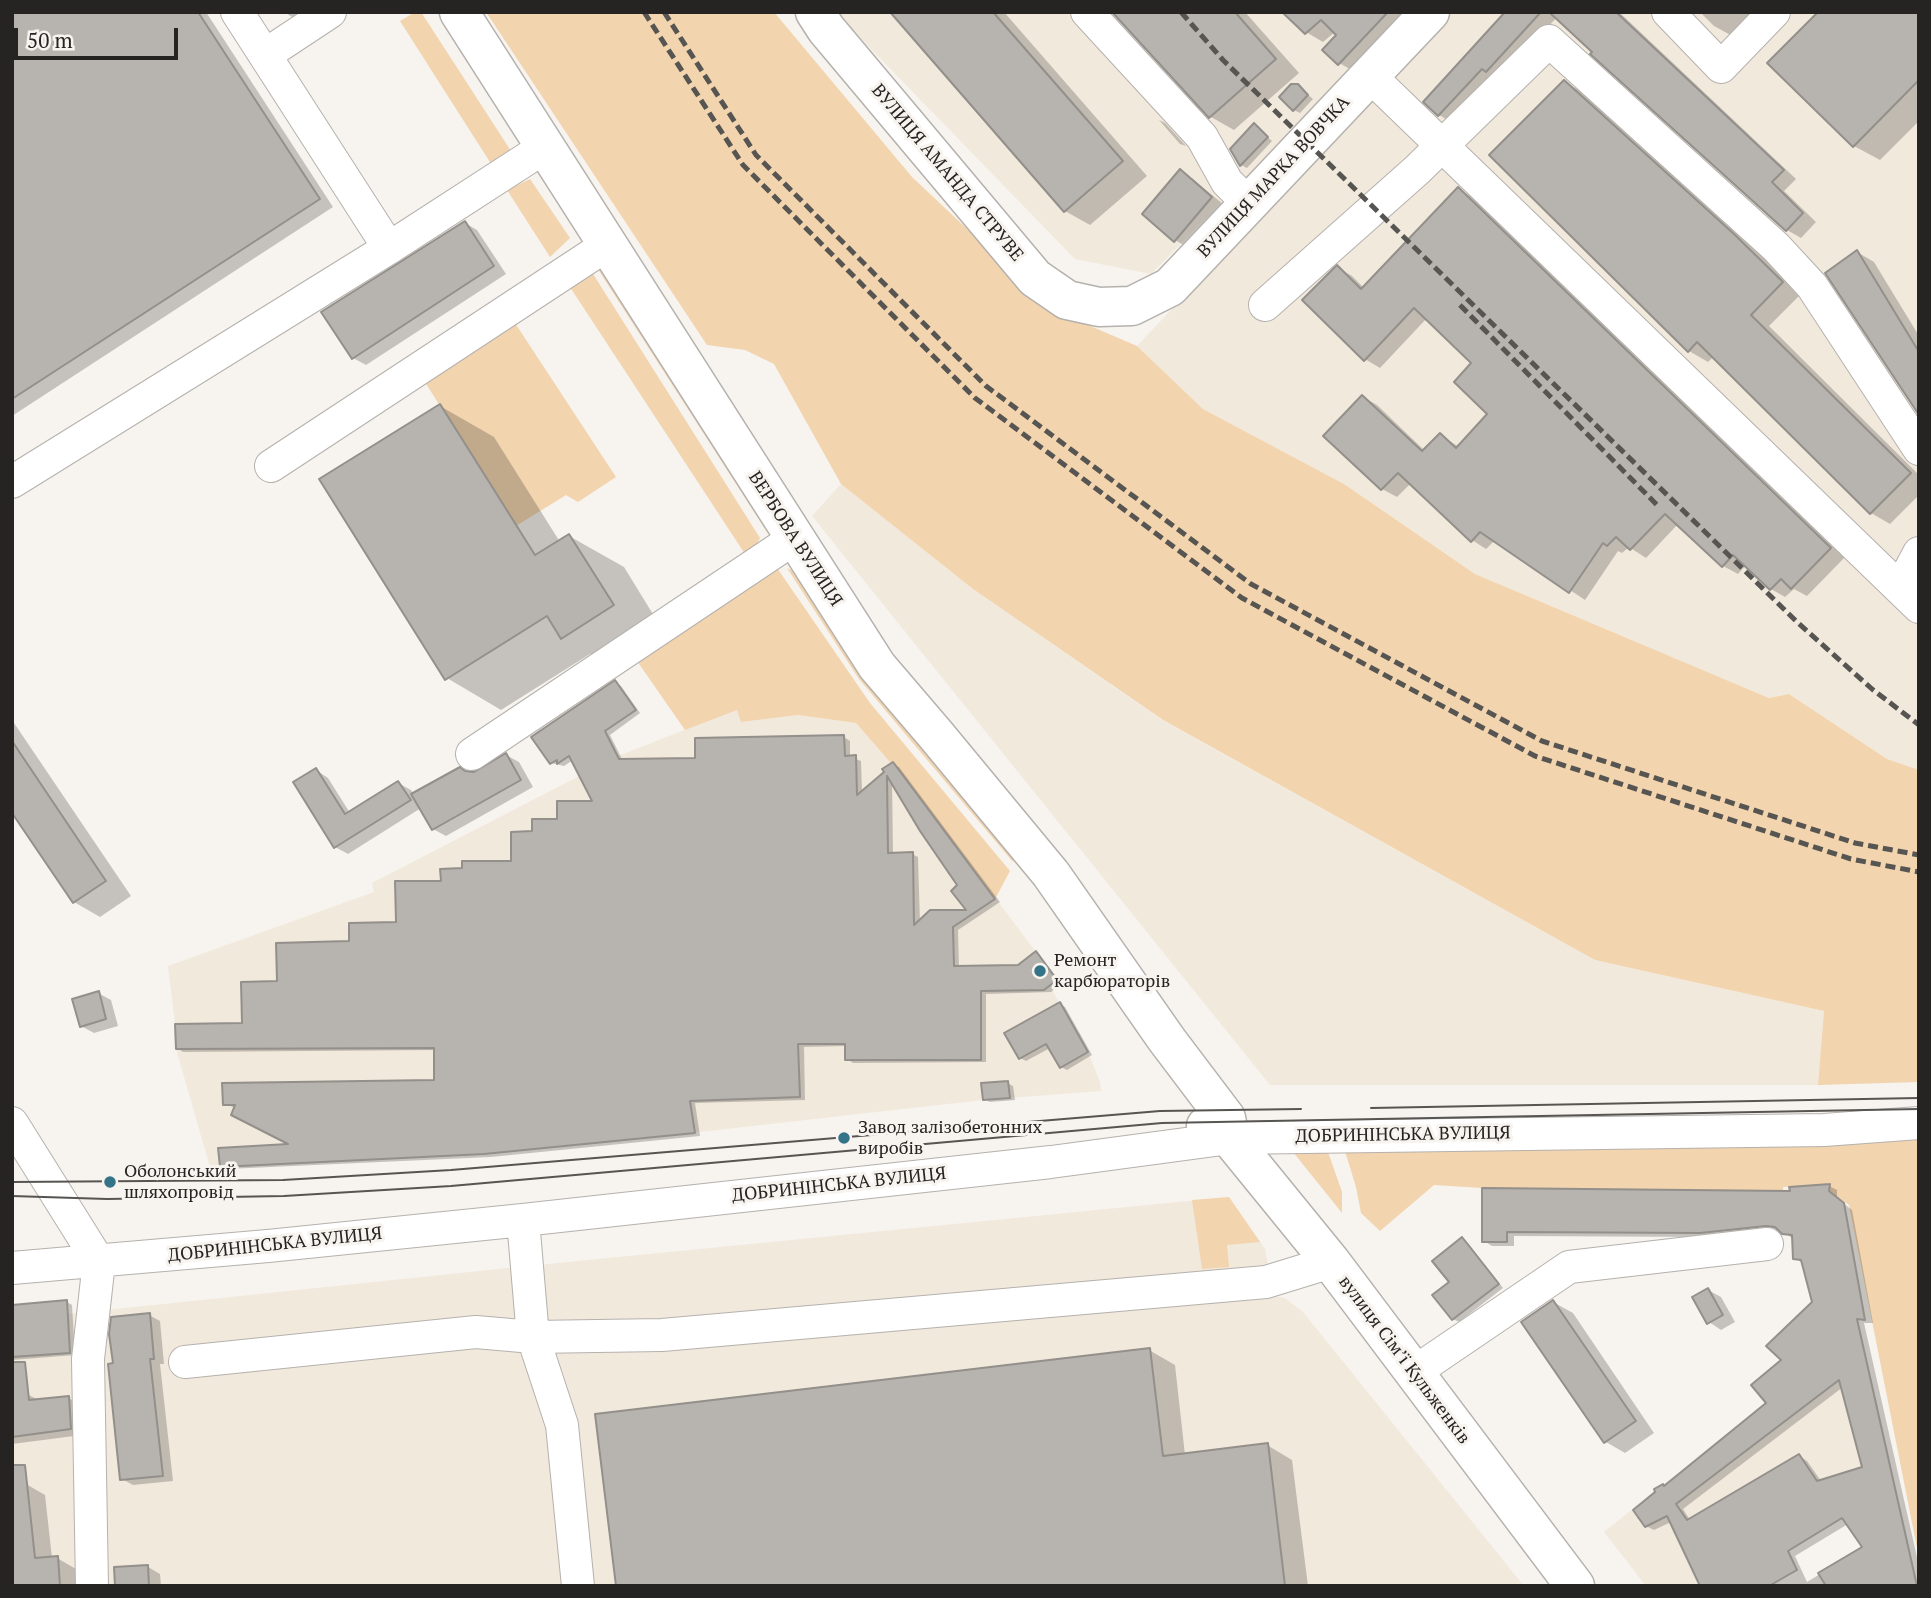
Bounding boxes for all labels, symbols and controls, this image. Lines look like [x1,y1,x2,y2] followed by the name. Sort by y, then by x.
[18,14,182,58] scale bar
[27,26,73,54] text: 50 m
[867,80,1027,266] street label: ВУЛИЦЯ АМАНДА СТРУВЕ
[1193,92,1355,262] street label: ВУЛИЦЯ МАРКА ВОВЧКА
[743,468,847,610] street label: ВЕРБОВА ВУЛИЦЯ
[1054,950,1170,992] place label: Ремонт карбюраторів
[1032,963,1048,979] marker: Ремонт карбюраторів
[858,1117,1042,1160] place label: Завод залізобетонних виробів
[1295,1122,1511,1148] street label: ДОБРИНІНСЬКА ВУЛИЦЯ
[836,1130,852,1146] marker: Завод залізобетонних виробів
[124,1161,237,1204] place label: Оболонський шляхопровід
[731,1163,947,1207] street label: ДОБРИНІНСЬКА ВУЛИЦЯ
[102,1174,118,1190] marker: Оболонський шляхопровід
[167,1223,383,1267] street label: ДОБРИНІНСЬКА ВУЛИЦЯ
[1334,1272,1474,1448] street label: вулиця Сімʼї Кульженків

